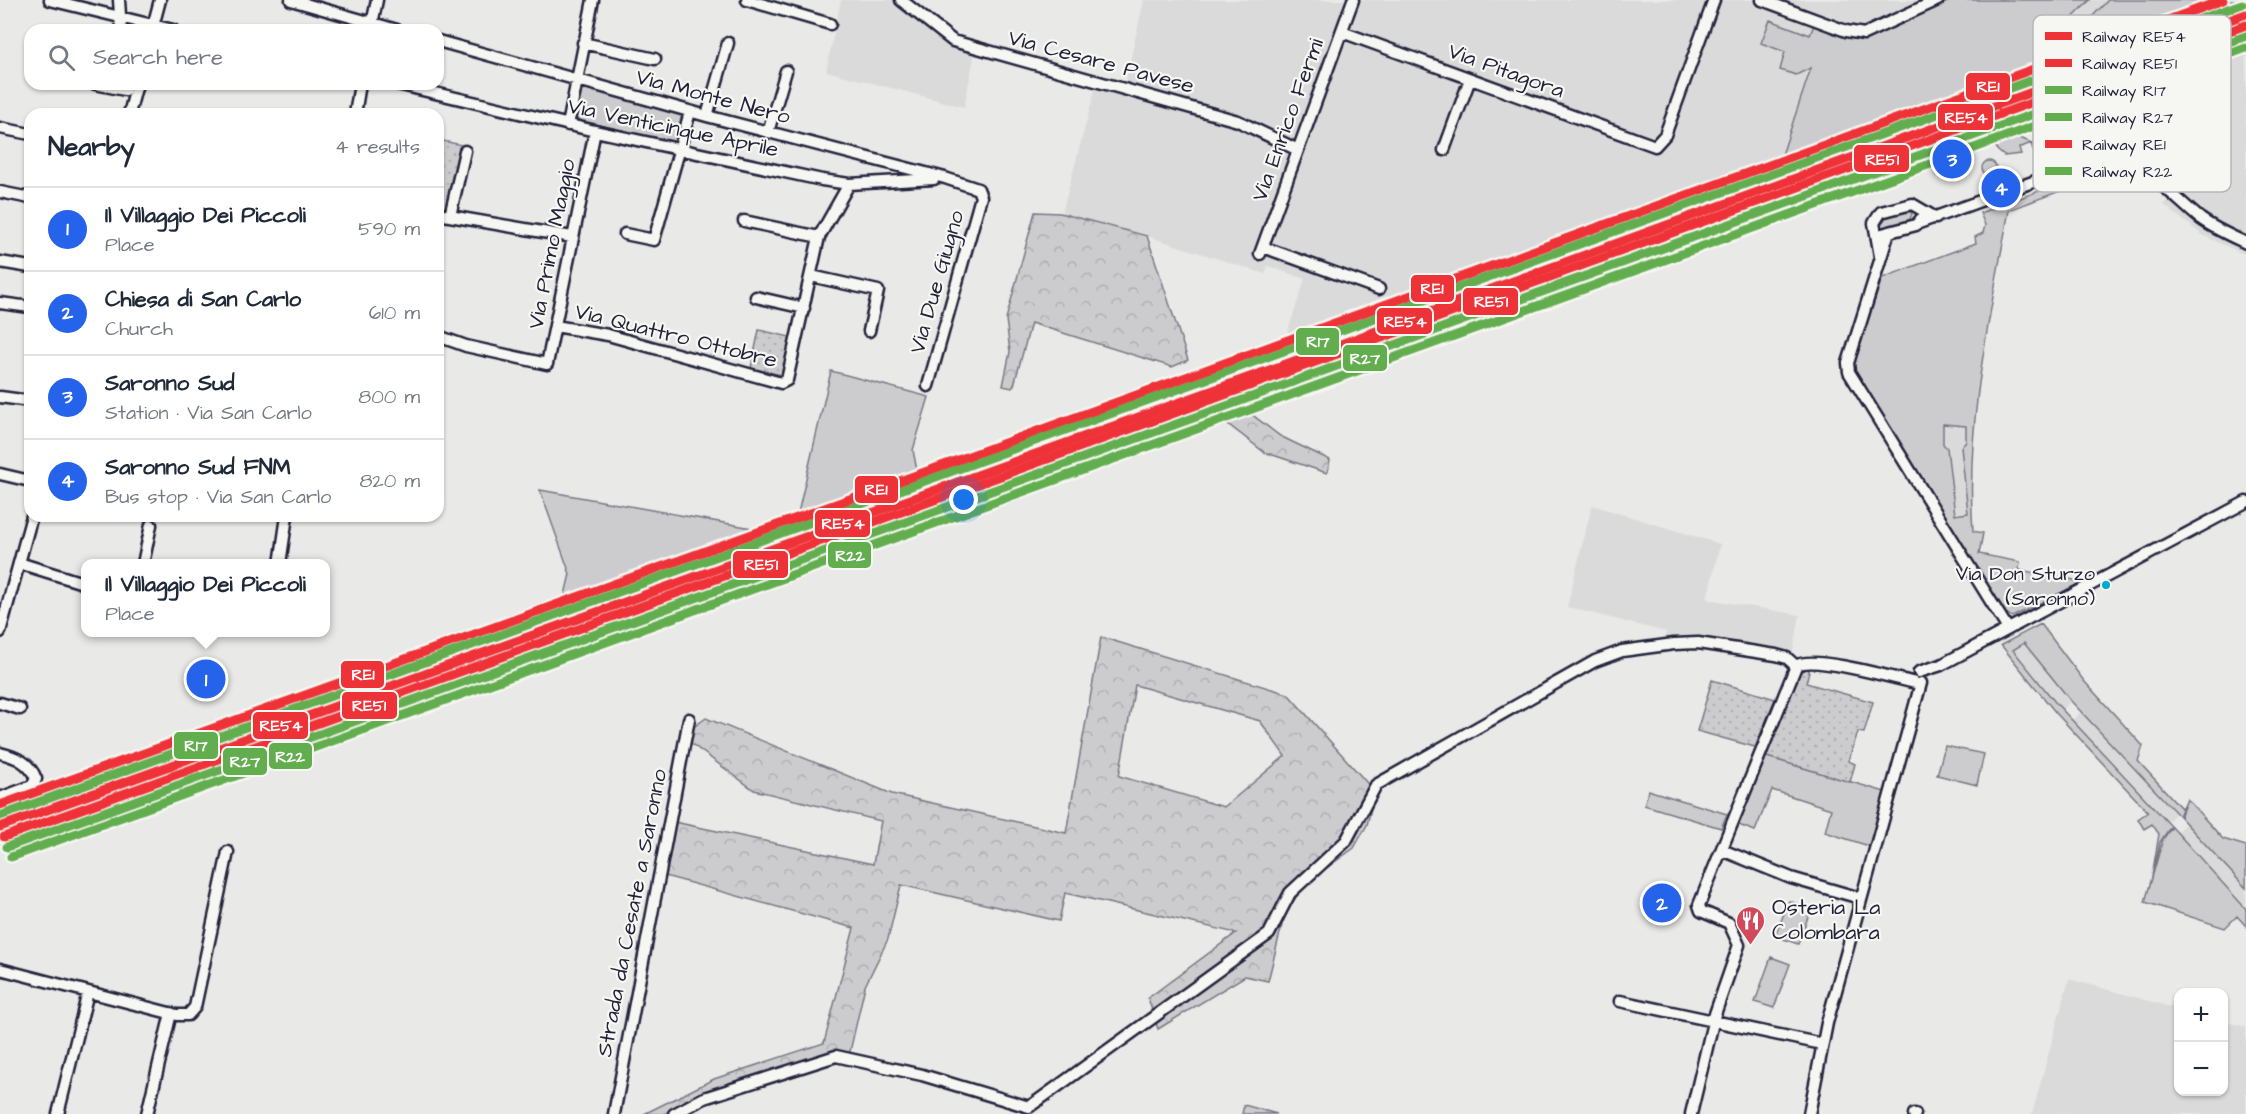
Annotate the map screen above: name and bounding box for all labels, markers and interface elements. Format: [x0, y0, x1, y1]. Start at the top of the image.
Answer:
legend [2033, 15, 2231, 192]
street label: Via Cesare Pavese [1005, 22, 1197, 102]
search box [24, 24, 444, 90]
text: Railway RE54 [2082, 26, 2186, 49]
street label: Via Enrico Fermi [1244, 34, 1332, 206]
street label: Via Pitagora [1443, 36, 1568, 107]
icon: search [45, 41, 78, 74]
text: Search here [93, 42, 223, 73]
text: Railway RE51 [2082, 53, 2177, 76]
street label: Via Monte Nero [632, 62, 794, 133]
line badge: RE1 [1965, 72, 2011, 101]
text: RE1 [1977, 76, 2000, 98]
text: Railway R17 [2082, 80, 2166, 103]
street label: Via Venticinque Aprile [565, 91, 781, 165]
line badge: RE54 [1937, 103, 1994, 131]
text: RE54 [1944, 107, 1988, 129]
text: Railway R27 [2082, 107, 2173, 130]
text: Nearby [48, 129, 135, 165]
text: 4 results [335, 133, 420, 161]
text: Railway RE1 [2082, 134, 2166, 157]
pin: 3 [1932, 136, 1972, 182]
line badge: RE51 [1853, 144, 1910, 173]
text: RE51 [1865, 149, 1900, 171]
street label: Via Primo Maggio [520, 156, 585, 332]
text: Railway R22 [2082, 161, 2172, 184]
pin: 4 [1982, 166, 2020, 210]
text: Il Villaggio Dei Piccoli [105, 200, 306, 231]
street label: Via Due Giugno [902, 206, 973, 358]
text: 1 [66, 215, 69, 243]
text: 590 m [358, 215, 420, 243]
text: Place [105, 231, 155, 259]
line badge: RE1 [1410, 274, 1455, 303]
text: RE1 [1421, 278, 1444, 300]
text: Chiesa di San Carlo [105, 284, 301, 315]
line badge: RE51 [1462, 287, 1519, 316]
text: RE51 [1474, 291, 1509, 313]
street label: Via Quattro Ottobre [572, 296, 781, 376]
text: 2 [62, 299, 73, 327]
text: 610 m [369, 299, 420, 327]
line badge: RE54 [1376, 307, 1433, 335]
text: RE54 [1383, 311, 1427, 333]
text: Church [105, 315, 173, 343]
line badge: R17 [1295, 327, 1340, 356]
text: R17 [1306, 331, 1330, 353]
line badge: R27 [1342, 344, 1388, 372]
text: R27 [1350, 348, 1380, 370]
text: Saronno Sud [105, 368, 235, 399]
text: 3 [62, 383, 73, 411]
text: 800 m [358, 383, 420, 411]
text: Station · Via San Carlo [105, 399, 312, 427]
text: Saronno Sud FNM [105, 452, 291, 483]
text: 4 [61, 467, 74, 495]
text: 820 m [359, 467, 420, 495]
line badge: RE1 [854, 475, 899, 504]
text: RE1 [865, 479, 888, 501]
text: Bus stop · Via San Carlo [105, 483, 331, 511]
your location [949, 485, 978, 514]
line badge: RE54 [814, 509, 871, 538]
text: RE54 [821, 513, 865, 535]
line badge: R22 [827, 541, 872, 569]
text: R22 [835, 545, 866, 567]
line badge: RE51 [732, 550, 789, 579]
text: RE51 [744, 554, 779, 576]
popup [81, 559, 330, 637]
place label: Via Don Sturzo (Saronno) [1956, 560, 2095, 613]
text: Il Villaggio Dei Piccoli [105, 569, 306, 600]
marker: Via Don Sturzo (Saronno) [2100, 579, 2112, 591]
text: Place [105, 600, 155, 628]
pin: 1 [186, 656, 226, 702]
line badge: RE1 [340, 660, 385, 689]
text: RE1 [352, 664, 375, 686]
line badge: RE51 [341, 691, 398, 720]
text: RE51 [352, 695, 387, 717]
line badge: RE54 [252, 711, 309, 740]
text: RE54 [259, 715, 303, 737]
line badge: R17 [173, 731, 219, 760]
text: R17 [184, 735, 208, 757]
line badge: R22 [268, 742, 313, 770]
text: R22 [275, 746, 306, 768]
line badge: R27 [222, 747, 268, 776]
text: R27 [230, 751, 260, 773]
street label: Strada da Cesate a Saronno [589, 766, 675, 1060]
pin: 2 [1642, 880, 1682, 926]
place label: Osteria La Colombara [1772, 892, 1880, 948]
restaurant icon: Osteria La Colombara [1735, 904, 1767, 946]
map controls [2174, 988, 2228, 1096]
button: + [2174, 988, 2228, 1042]
button: − [2174, 1042, 2228, 1096]

